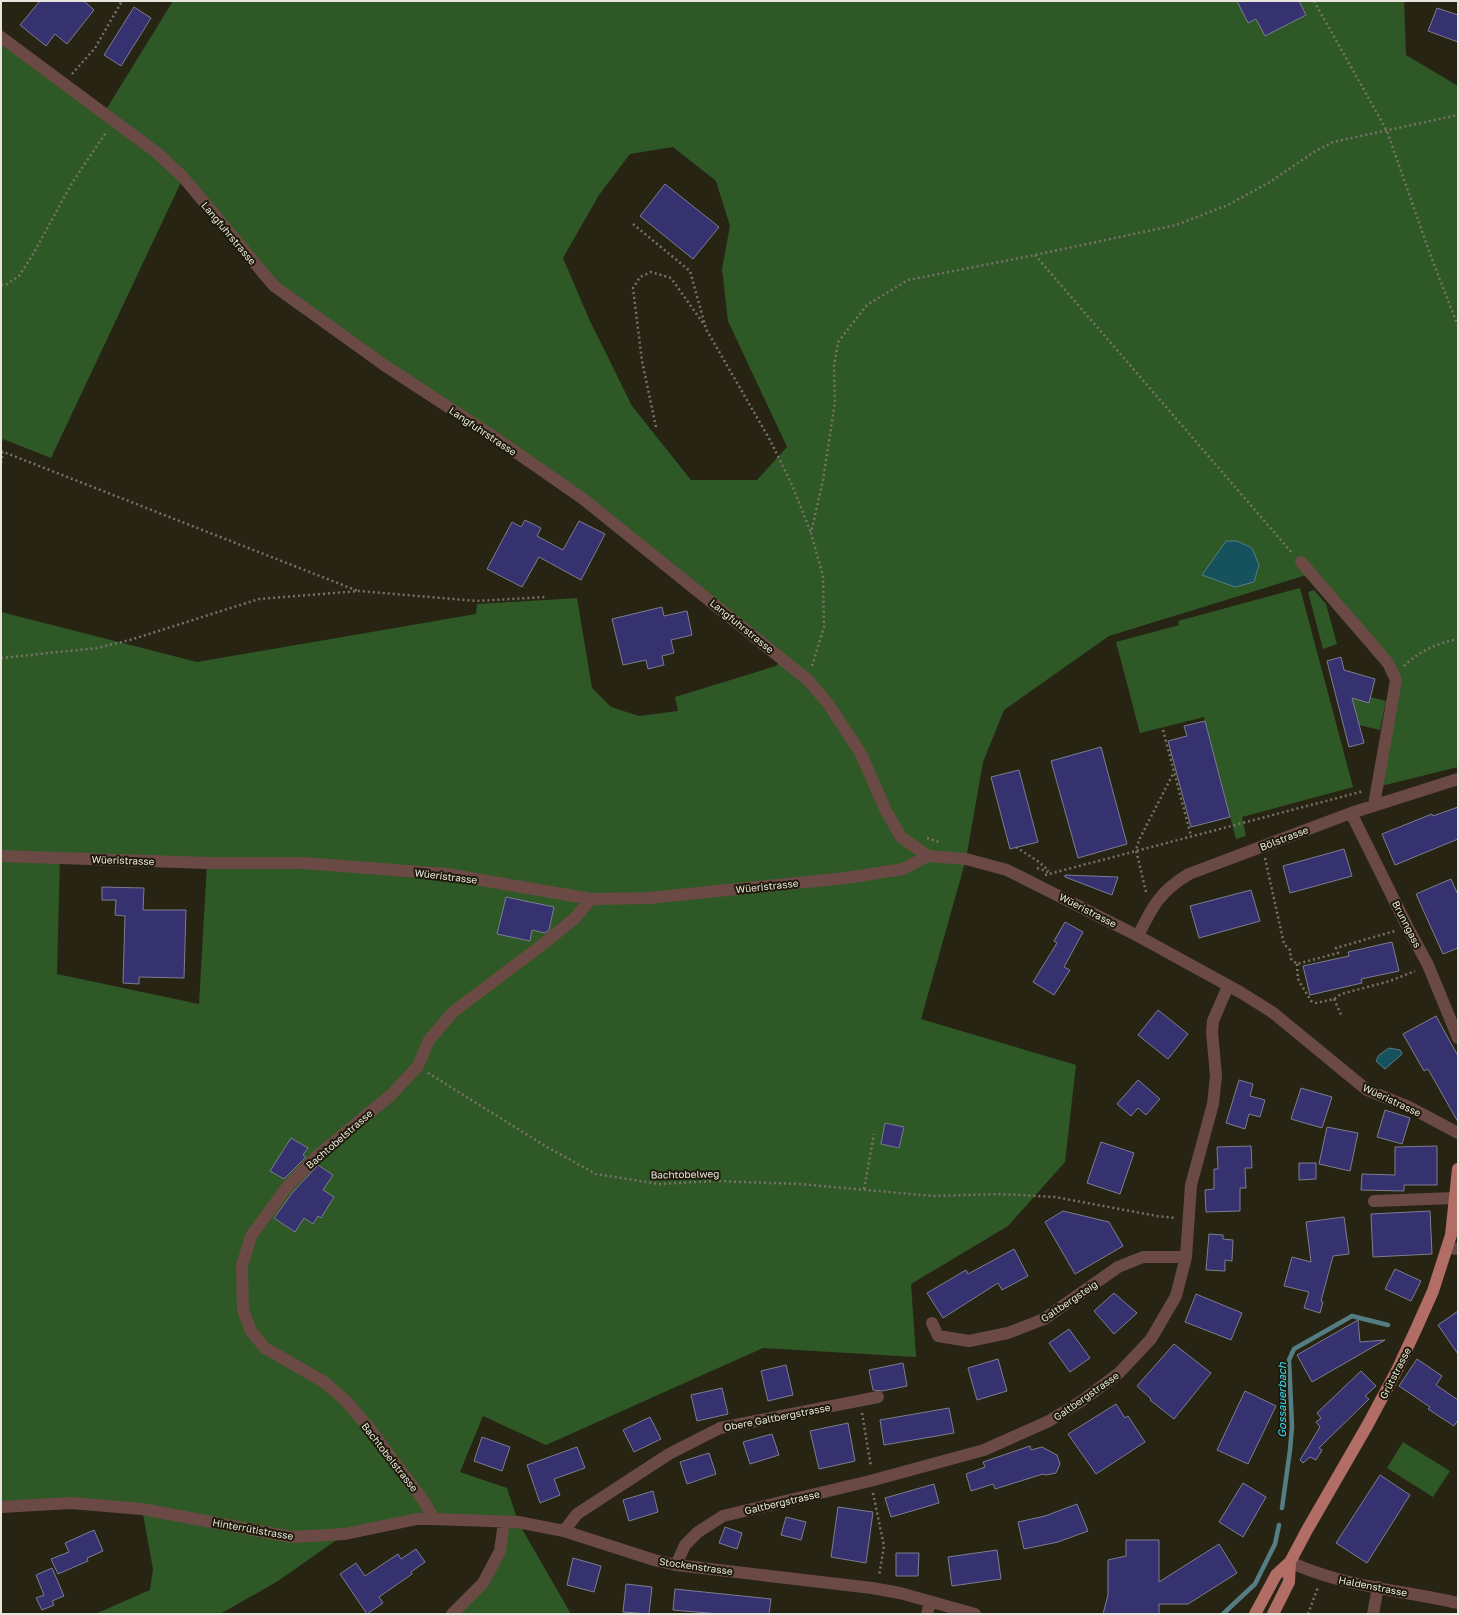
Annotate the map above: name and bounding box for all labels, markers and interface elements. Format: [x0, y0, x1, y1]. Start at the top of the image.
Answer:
street label: Langfuhrstrasse [199, 199, 259, 267]
street label: Langfuhrstrasse [447, 404, 519, 458]
street label: Langfuhrstrasse [708, 597, 776, 656]
street label: Bölstrasse [1258, 823, 1310, 853]
street label: Wüeristrasse [91, 853, 155, 867]
street label: Wüeristrasse [414, 866, 478, 886]
street label: Wüeristrasse [735, 877, 799, 895]
street label: Wüeristrasse [1057, 890, 1119, 930]
street label: Brunngass [1390, 898, 1424, 950]
street label: Wüeristrasse [1361, 1081, 1423, 1119]
street label: Bachtobelstrasse [303, 1107, 375, 1171]
street label: Bachtobelweg [650, 1167, 720, 1181]
street label: Galtbergsteig [1038, 1278, 1100, 1324]
street label: Grütstrasse [1377, 1345, 1413, 1401]
water label: Gossauerbach [1275, 1361, 1288, 1438]
street label: Galtbergstrasse [1051, 1369, 1121, 1423]
street label: Obere Galtbergstrasse [723, 1401, 831, 1433]
street label: Bachtobelstrasse [359, 1420, 421, 1494]
street label: Galtbergstrasse [743, 1487, 821, 1516]
street label: Hinterrütistrasse [212, 1516, 295, 1542]
street label: Stockenstrasse [658, 1555, 734, 1577]
street label: Haldenstrasse [1338, 1573, 1408, 1599]

